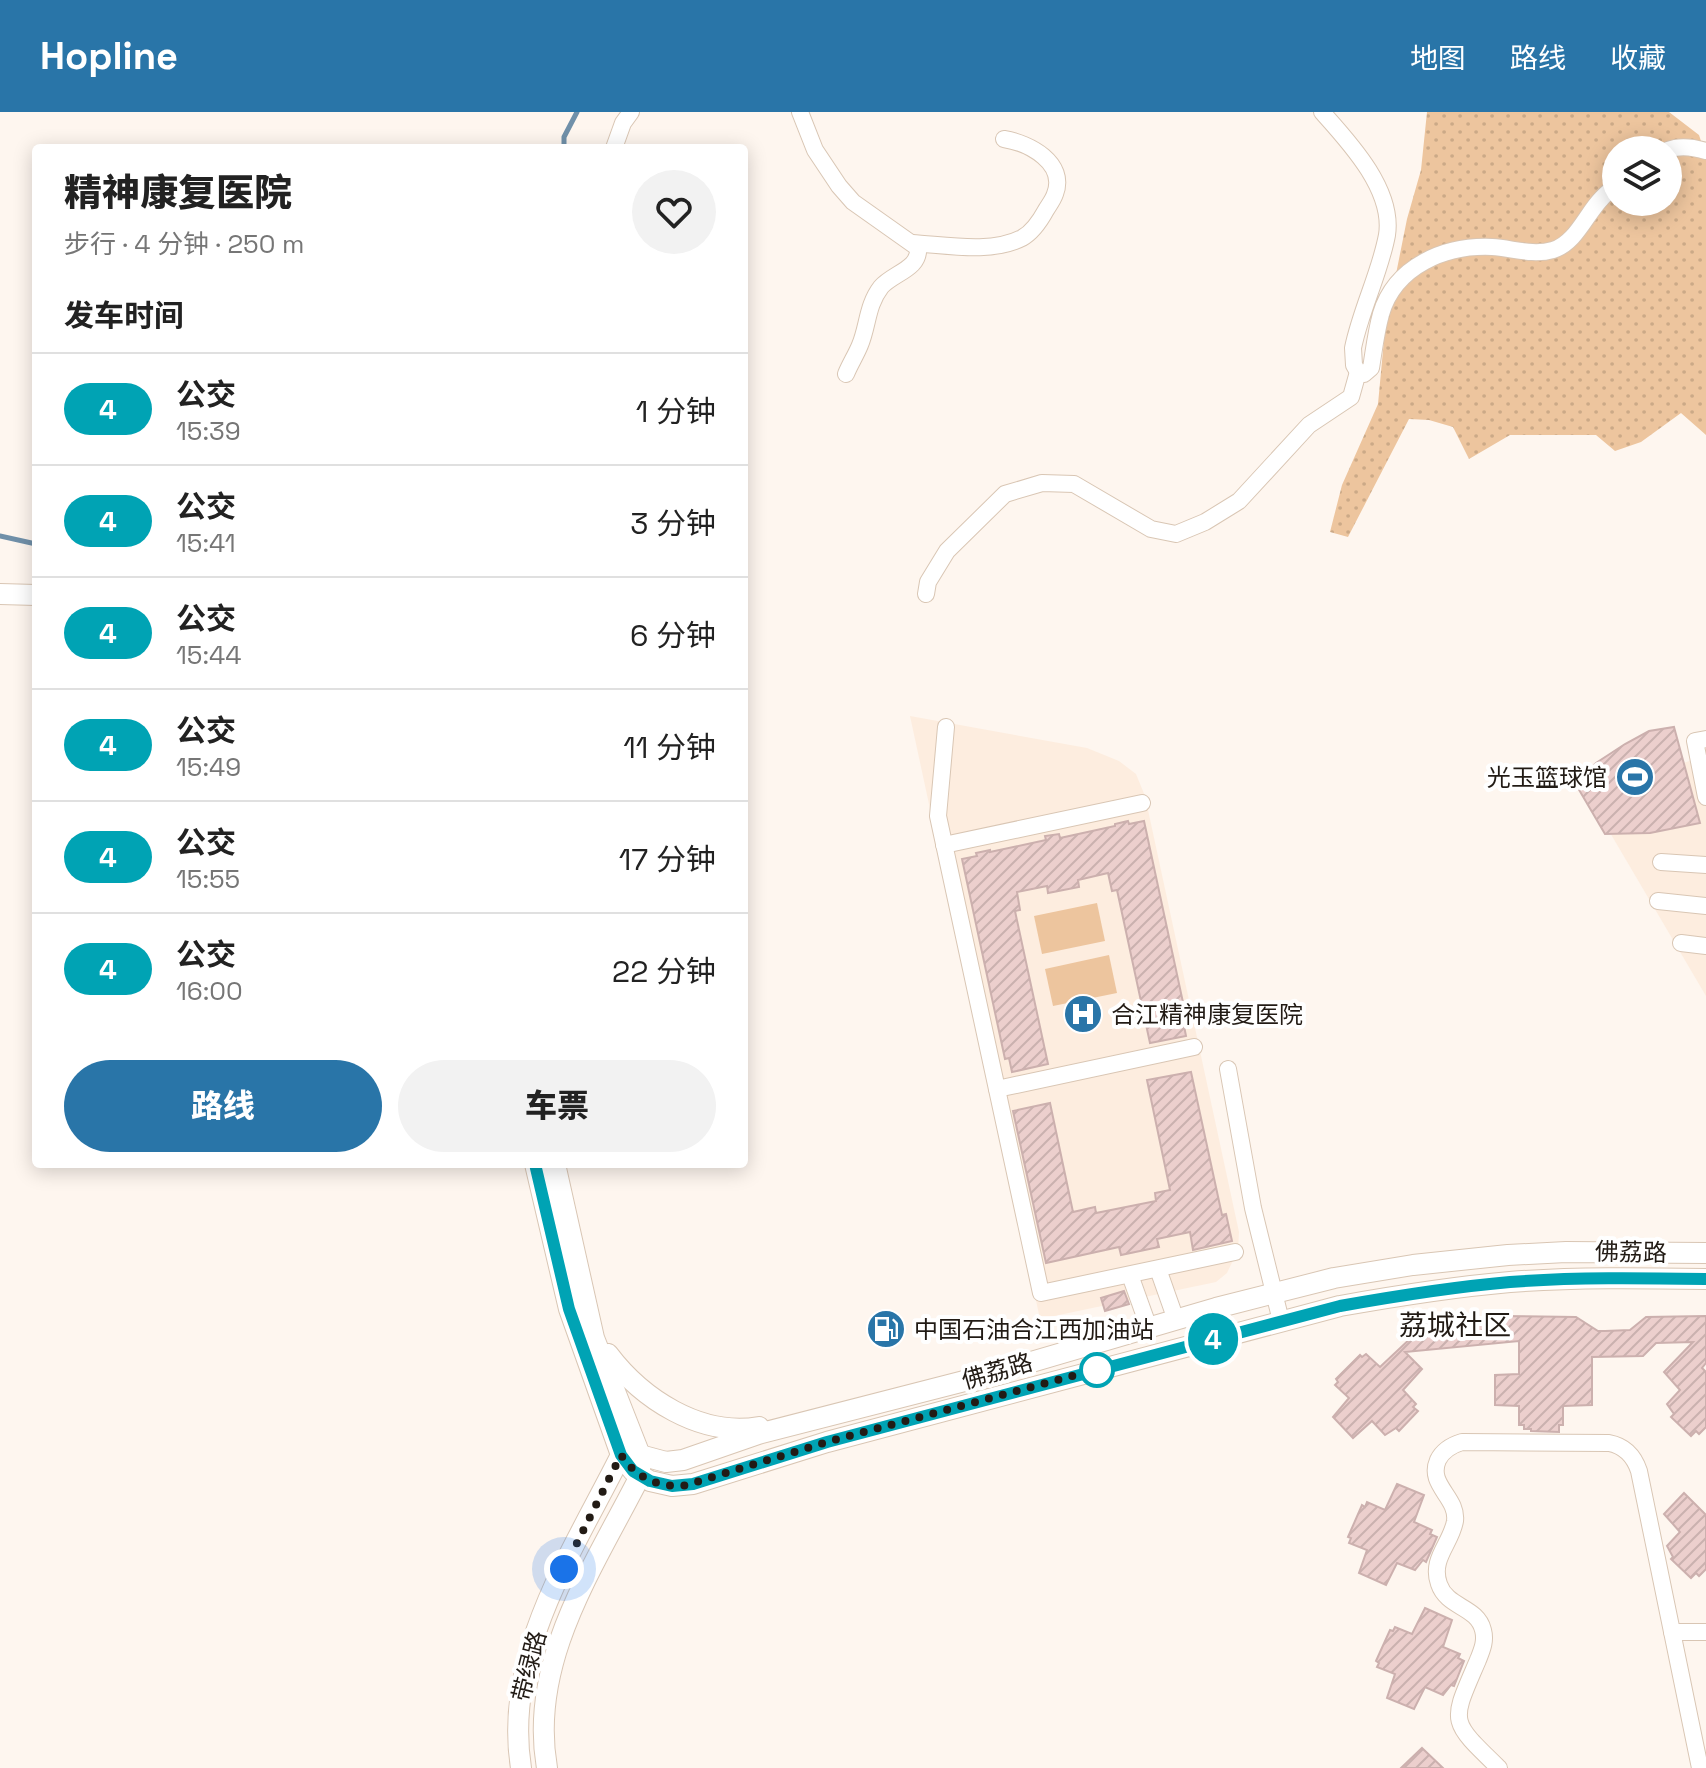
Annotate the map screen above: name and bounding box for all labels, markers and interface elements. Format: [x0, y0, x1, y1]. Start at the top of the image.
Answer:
text: Hopline [40, 32, 178, 80]
text: 地图 [1410, 40, 1466, 76]
text: 路线 [1510, 40, 1566, 76]
text: 收藏 [1610, 40, 1666, 76]
map controls [1602, 136, 1682, 216]
button: layers [1602, 136, 1682, 216]
text: 精神康复医院 [64, 169, 292, 217]
button: heart [632, 170, 716, 254]
text: 步行 · 4 分钟 · 250 m [64, 227, 304, 261]
text: 发车时间 [64, 296, 184, 335]
text: 公交 [176, 375, 236, 414]
text: 4 [99, 391, 117, 427]
text: 1 分钟 [636, 392, 716, 431]
text: 15:39 [176, 414, 241, 448]
text: 公交 [176, 487, 236, 526]
text: 4 [99, 503, 117, 539]
text: 3 分钟 [630, 504, 716, 543]
text: 15:41 [176, 526, 236, 560]
text: 公交 [176, 599, 236, 638]
text: 4 [99, 615, 117, 651]
text: 6 分钟 [630, 616, 716, 655]
text: 15:44 [176, 638, 242, 672]
text: 公交 [176, 711, 236, 750]
text: 4 [99, 727, 117, 763]
text: 11 分钟 [623, 728, 716, 767]
text: 15:49 [176, 750, 241, 784]
sports icon: 光玉篮球馆 [1614, 756, 1656, 798]
place label: 光玉篮球馆 [1487, 762, 1607, 793]
text: 公交 [176, 823, 236, 862]
text: 4 [99, 839, 117, 875]
text: 17 分钟 [619, 840, 716, 879]
text: 15:55 [176, 862, 240, 896]
text: 公交 [176, 935, 236, 974]
text: 4 [99, 951, 117, 987]
text: 22 分钟 [612, 952, 716, 991]
text: 16:00 [176, 974, 243, 1008]
hospital icon: 合江精神康复医院 [1062, 993, 1104, 1035]
place label: 合江精神康复医院 [1111, 999, 1303, 1030]
button: 路线 [64, 1060, 382, 1152]
button: 车票 [398, 1060, 716, 1152]
street label: 佛荔路 [1595, 1236, 1667, 1268]
district label: 荔城社区 [1399, 1307, 1511, 1343]
fuel station icon: 中国石油合江西加油站 [865, 1308, 907, 1350]
line badge: 4 [1187, 1313, 1239, 1365]
place label: 中国石油合江西加油站 [914, 1314, 1154, 1345]
text: 4 [1204, 1321, 1222, 1357]
street label: 佛荔路 [958, 1346, 1036, 1396]
unlabelled marker [1080, 1353, 1114, 1387]
your location [544, 1549, 584, 1589]
street label: 带绿路 [505, 1627, 553, 1705]

